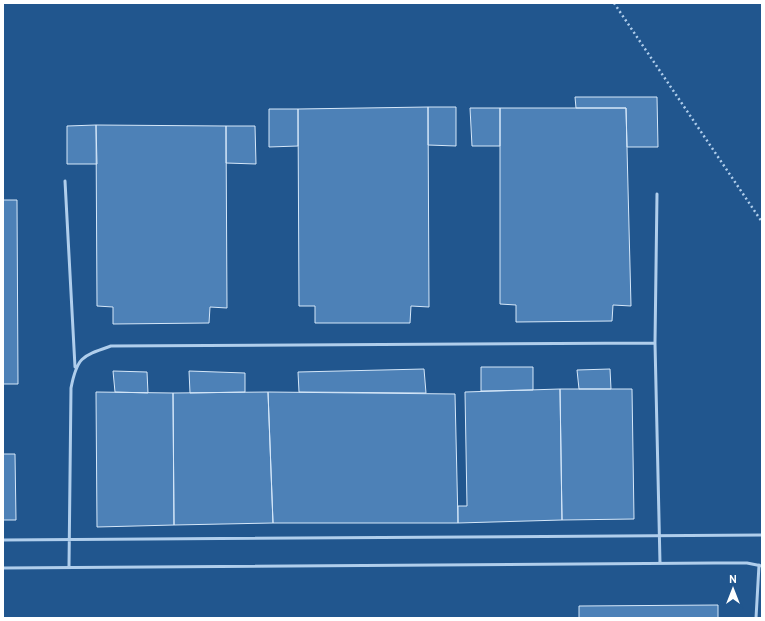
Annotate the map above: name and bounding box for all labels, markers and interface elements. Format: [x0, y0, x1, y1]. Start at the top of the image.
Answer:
north arrow [713, 569, 753, 609]
text: N [729, 573, 737, 587]

